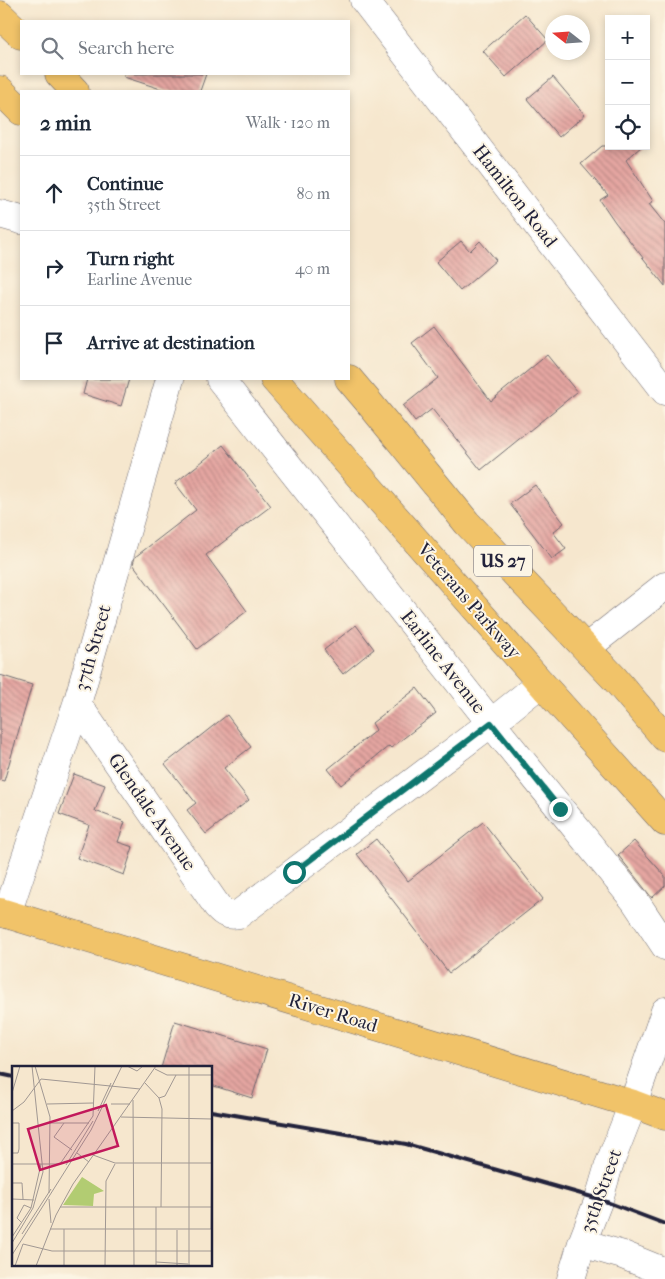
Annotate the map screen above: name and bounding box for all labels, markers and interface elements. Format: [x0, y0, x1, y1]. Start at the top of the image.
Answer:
north arrow [545, 15, 590, 60]
map controls [605, 15, 650, 150]
button: + [605, 15, 650, 60]
search box [20, 20, 350, 75]
icon: search [38, 34, 66, 62]
text: Search here [78, 37, 174, 59]
button: − [605, 60, 650, 105]
button: locate [605, 105, 650, 150]
text: 2 min [40, 111, 91, 135]
text: Walk · 120 m [246, 113, 330, 132]
street label: Hamilton Road [468, 140, 562, 252]
text: Continue [87, 173, 163, 195]
icon: ahead [40, 179, 68, 207]
text: 80 m [296, 184, 330, 203]
text: 35th Street [87, 195, 161, 214]
text: Turn right [87, 248, 174, 270]
icon: right [40, 254, 68, 282]
text: 40 m [295, 259, 330, 278]
text: Earline Avenue [87, 270, 192, 289]
icon: arrive [40, 329, 68, 357]
text: Arrive at destination [87, 332, 255, 354]
street label: Veterans Parkway [412, 538, 526, 664]
road number: US 27 [474, 546, 532, 576]
street label: 37th Street [70, 602, 116, 694]
street label: Earline Avenue [396, 606, 490, 718]
street label: Glendale Avenue [103, 749, 201, 875]
route end [549, 798, 572, 821]
route start [283, 861, 306, 884]
street label: River Road [286, 989, 381, 1037]
inset map [12, 1066, 212, 1266]
street label: 35th Street [576, 1146, 626, 1236]

